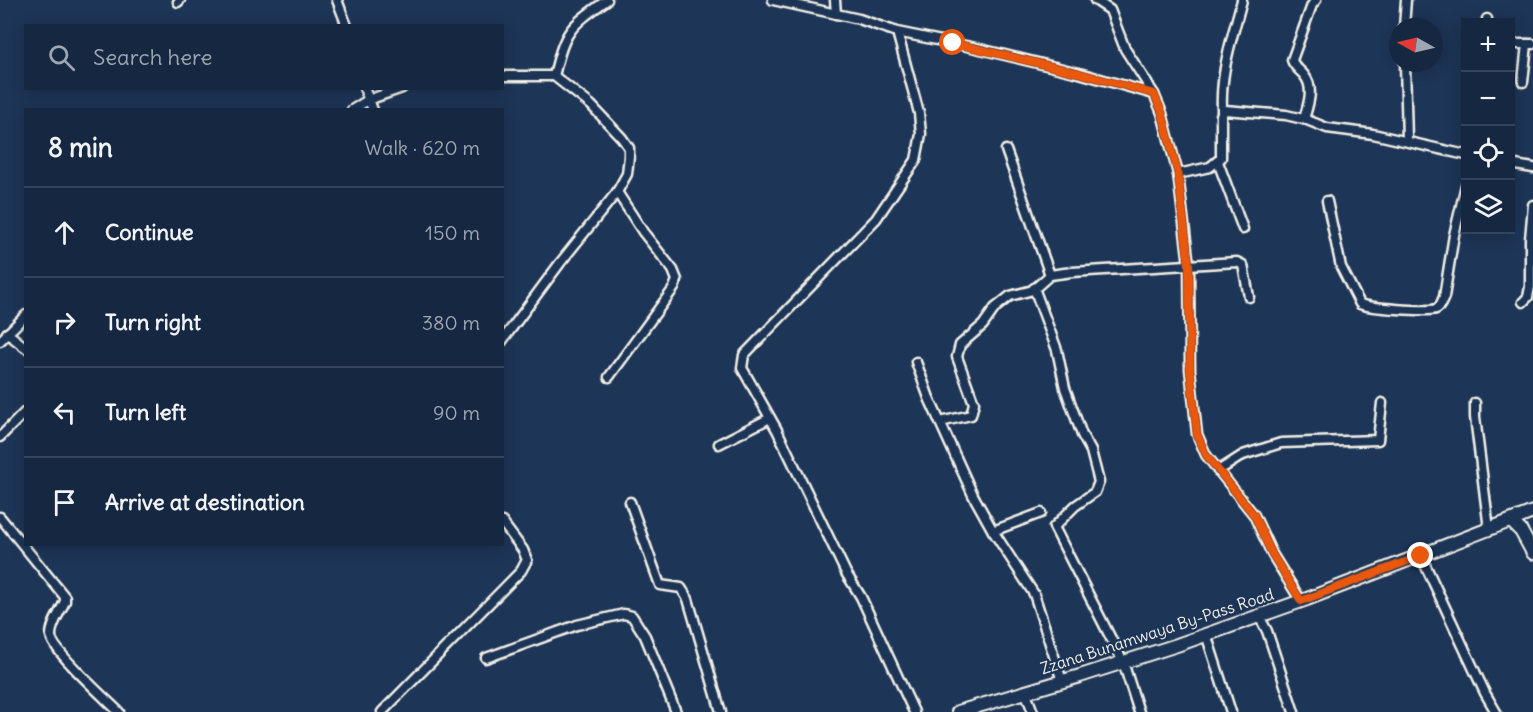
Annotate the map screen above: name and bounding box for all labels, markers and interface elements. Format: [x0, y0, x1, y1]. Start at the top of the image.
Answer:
north arrow [1389, 18, 1443, 72]
map controls [1461, 18, 1515, 234]
button: + [1461, 18, 1515, 72]
search box [24, 24, 504, 90]
route start [939, 29, 965, 55]
icon: search [45, 41, 78, 74]
text: Search here [93, 43, 212, 71]
button: − [1461, 72, 1515, 126]
button: locate [1461, 126, 1515, 180]
text: 8 min [48, 131, 113, 164]
text: Walk · 620 m [364, 135, 480, 160]
button: layers [1461, 180, 1515, 234]
icon: ahead [48, 216, 81, 249]
text: Continue [105, 218, 194, 246]
text: 150 m [425, 220, 480, 245]
icon: right [48, 306, 81, 339]
text: Turn right [105, 308, 201, 336]
text: 380 m [422, 310, 480, 335]
icon: left [48, 396, 81, 429]
text: Turn left [105, 398, 186, 426]
text: 90 m [433, 400, 480, 425]
icon: arrive [48, 486, 81, 519]
text: Arrive at destination [105, 488, 305, 516]
route end [1407, 542, 1433, 568]
street label: Zzana Bunamwaya By-Pass Road [1038, 584, 1276, 678]

